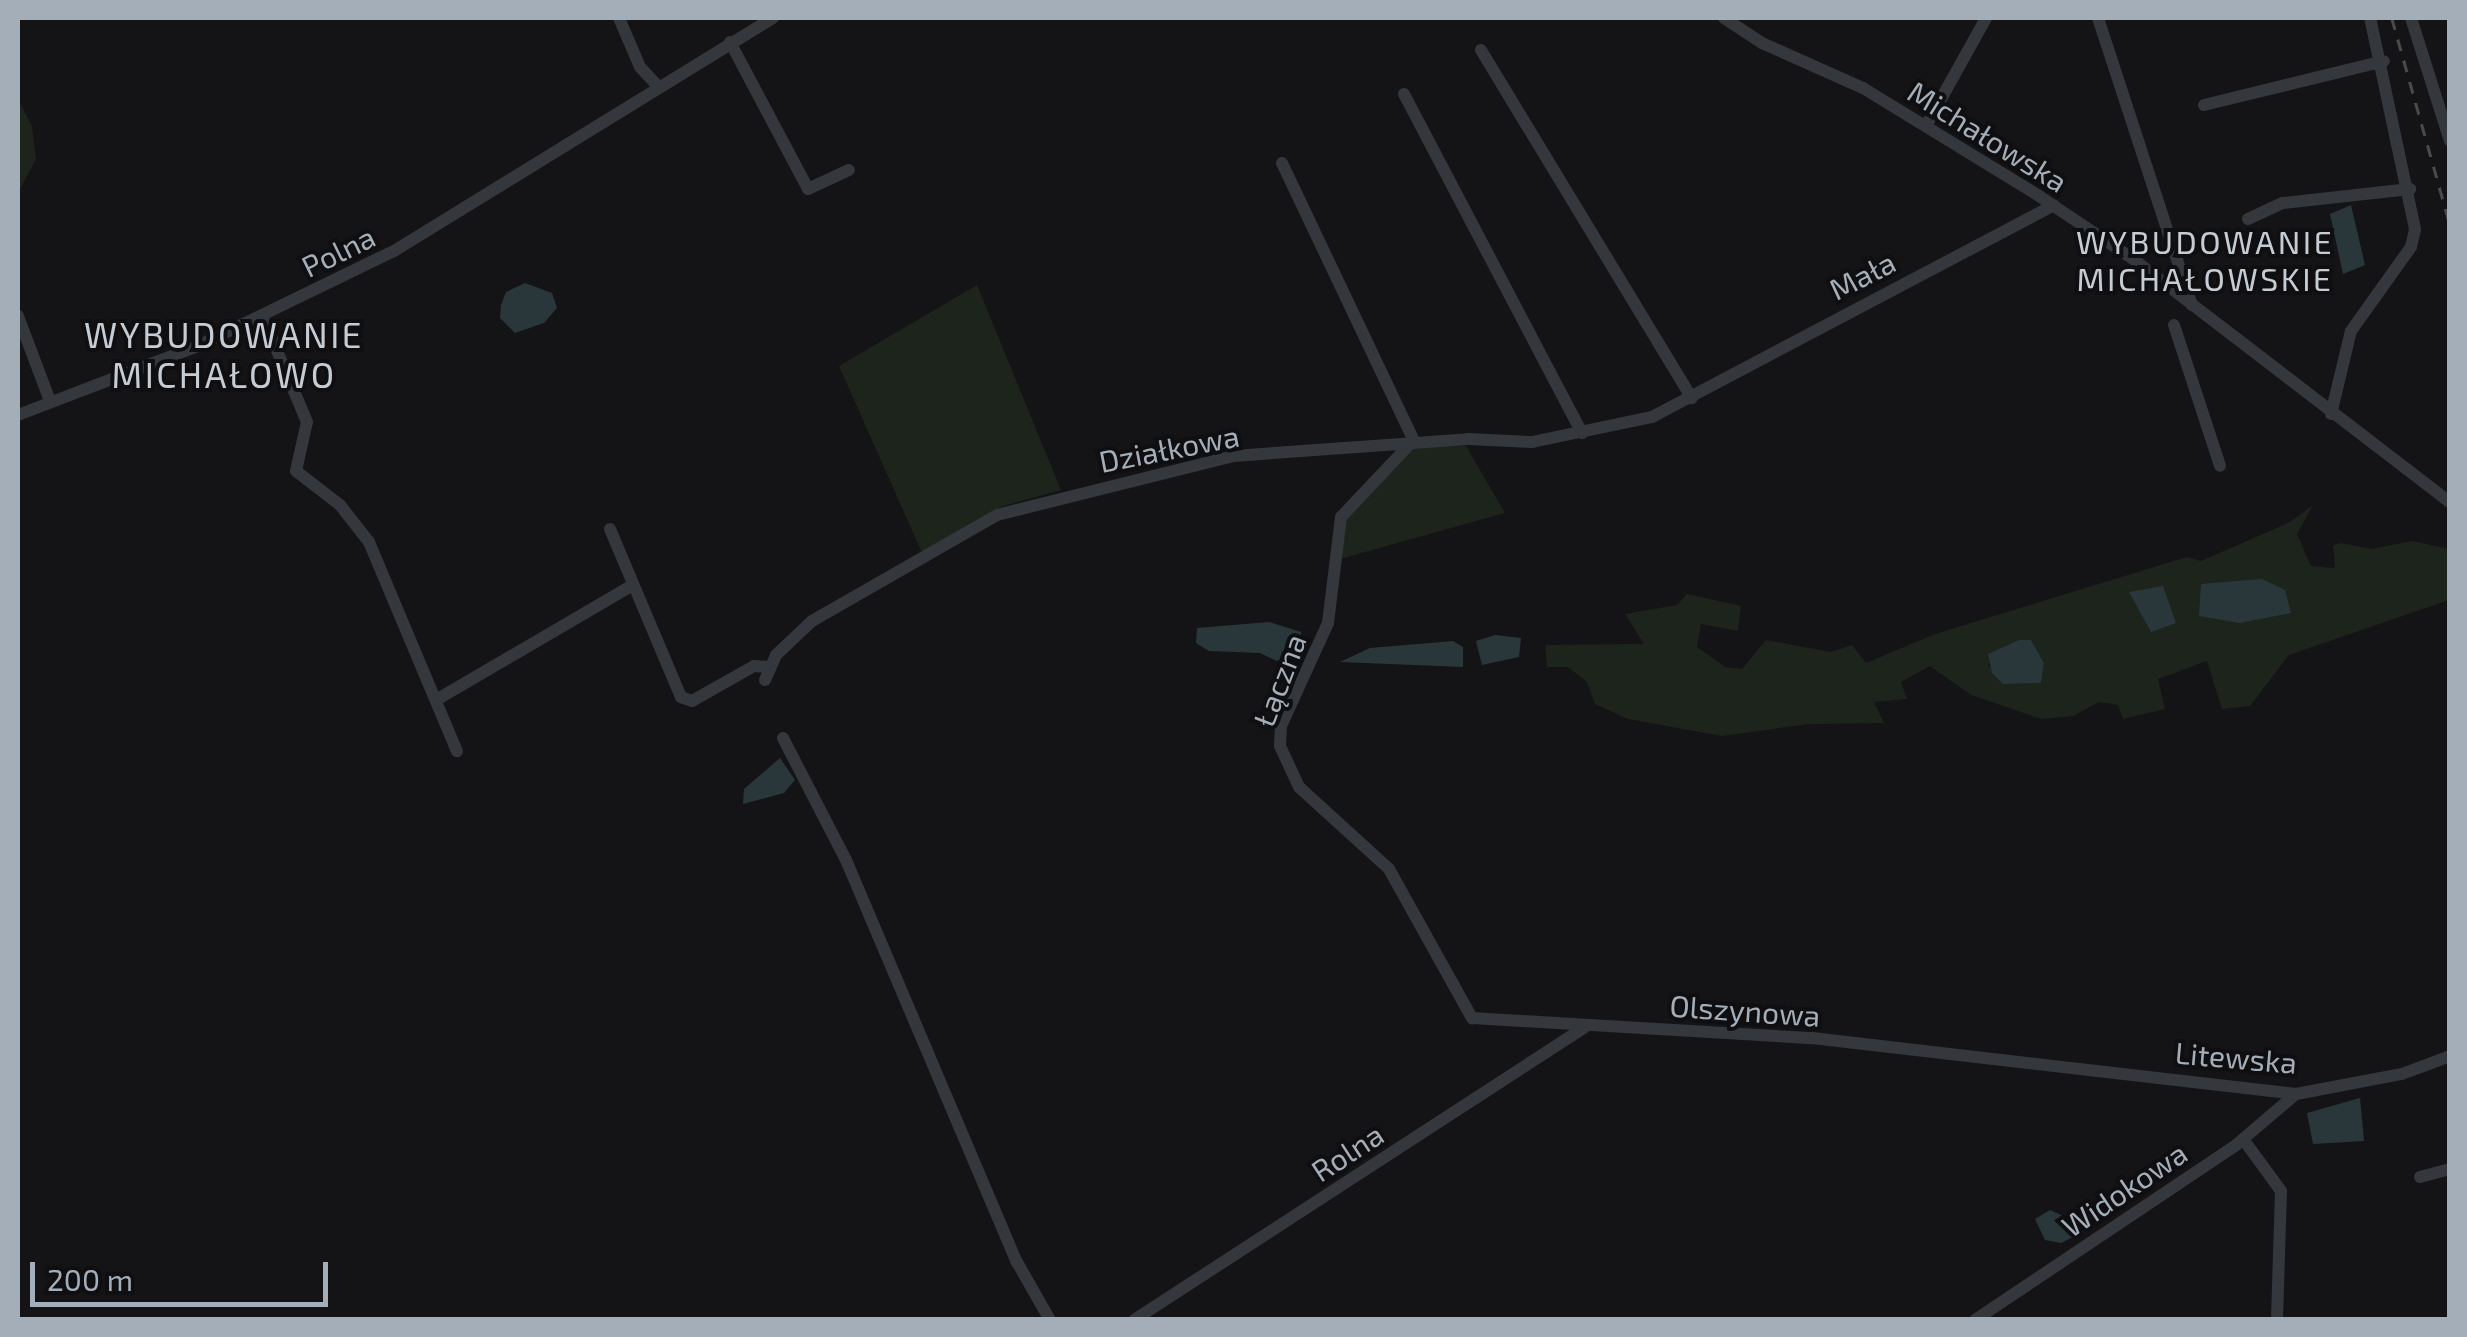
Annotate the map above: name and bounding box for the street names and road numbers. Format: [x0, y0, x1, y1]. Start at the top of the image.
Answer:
street label: Michałowska [1902, 73, 2074, 199]
street label: Polna [295, 218, 381, 284]
street label: Mała [1823, 243, 1901, 307]
street label: Działkowa [1096, 417, 1242, 479]
street label: Łączna [1245, 629, 1313, 731]
street label: Olszynowa [1669, 987, 1821, 1033]
street label: Litewska [2174, 1034, 2298, 1080]
street label: Rolna [1304, 1116, 1390, 1188]
street label: Widokowa [2055, 1134, 2193, 1244]

